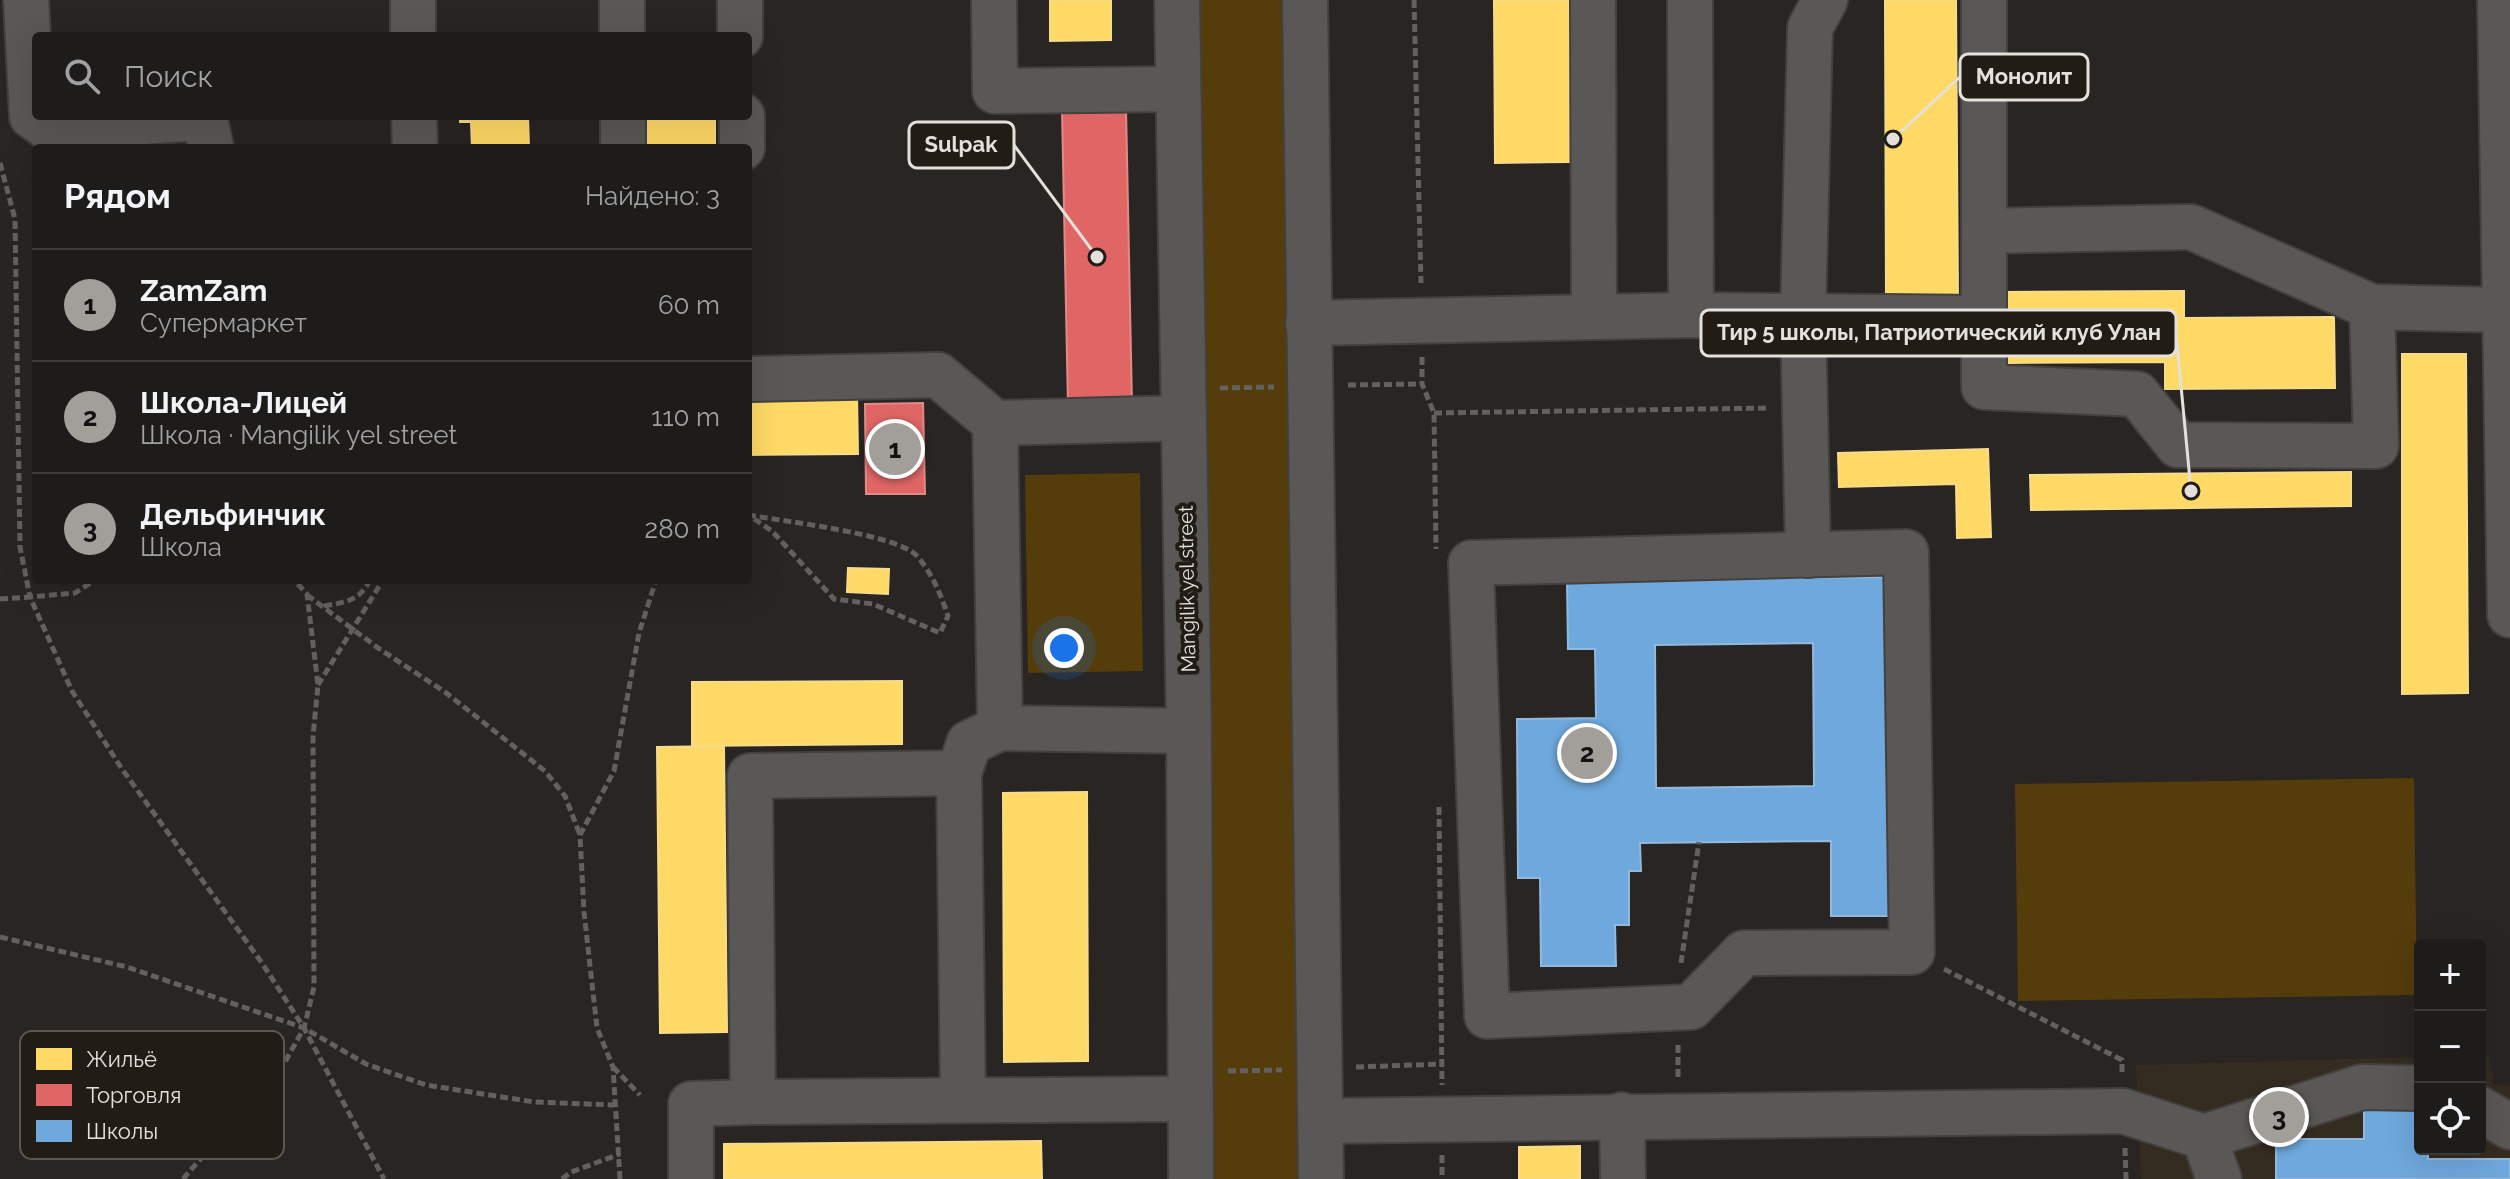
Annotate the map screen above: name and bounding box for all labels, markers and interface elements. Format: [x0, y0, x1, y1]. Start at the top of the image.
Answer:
search box [32, 32, 752, 120]
icon: search [60, 54, 104, 98]
callout: Монолит [1960, 54, 2088, 100]
text: Поиск [124, 59, 213, 94]
text: Монолит [1976, 63, 2072, 89]
callout: Sulpak [909, 122, 1014, 168]
text: Sulpak [925, 131, 998, 157]
text: Рядом [64, 176, 171, 216]
text: Найдено: 3 [585, 181, 720, 211]
text: ZamZam [140, 273, 268, 308]
text: 1 [84, 290, 96, 320]
text: 60 m [658, 290, 720, 320]
text: Супермаркет [140, 308, 307, 338]
callout: Тир 5 школы, Патриотический клуб Улан [1701, 310, 2176, 356]
text: Тир 5 школы, Патриотический клуб Улан [1717, 319, 2161, 345]
text: Школа-Лицей [140, 385, 347, 420]
text: 2 [83, 402, 97, 432]
text: 110 m [651, 402, 720, 432]
pin: 1 [869, 419, 921, 479]
text: Школа · Mangilik yel street [140, 420, 457, 450]
text: Дельфинчик [140, 497, 326, 532]
street label: Mangilik yel street [1174, 505, 1200, 673]
text: 3 [83, 514, 97, 544]
text: 280 m [645, 514, 720, 544]
text: Школа [140, 532, 222, 562]
your location [1044, 628, 1084, 668]
pin: 2 [1561, 723, 1613, 783]
map controls [2414, 939, 2486, 1155]
button: + [2414, 939, 2486, 1011]
button: − [2414, 1011, 2486, 1083]
legend [20, 1031, 284, 1159]
text: Жильё [86, 1046, 157, 1072]
text: Торговля [86, 1082, 181, 1108]
button: locate [2414, 1083, 2486, 1155]
pin: 3 [2253, 1087, 2305, 1147]
text: Школы [86, 1118, 158, 1144]

